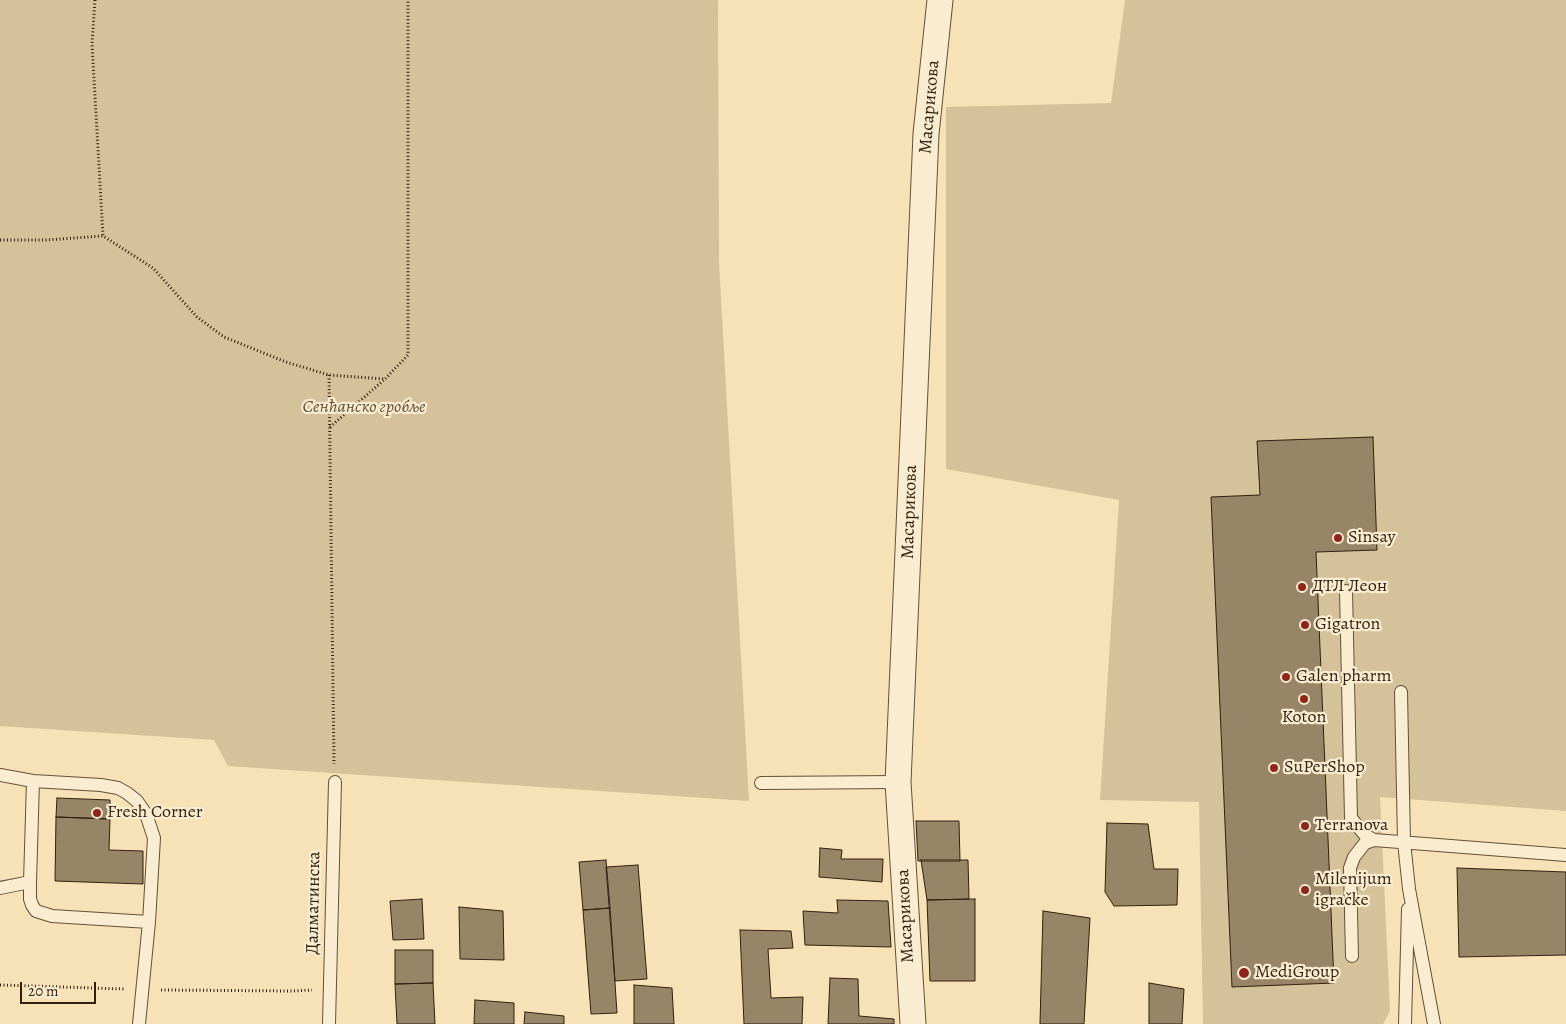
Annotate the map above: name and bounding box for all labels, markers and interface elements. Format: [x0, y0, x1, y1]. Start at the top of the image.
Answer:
street label: Масарикова [915, 59, 945, 155]
park label: Сенћанско гробље [303, 397, 425, 419]
street label: Масарикова [898, 465, 922, 559]
place label: Sinsay [1348, 527, 1396, 549]
marker: Sinsay [1332, 532, 1344, 544]
place label: ДТЛ Леон [1312, 576, 1387, 598]
marker: ДТЛ Леон [1296, 581, 1308, 593]
place label: Gigatron [1315, 614, 1380, 636]
marker: Gigatron [1299, 619, 1311, 631]
place label: Galen pharm [1296, 666, 1391, 688]
marker: Galen pharm [1280, 671, 1292, 683]
marker: Koton [1298, 693, 1310, 705]
place label: Koton [1282, 707, 1326, 729]
place label: SuPerShop [1284, 757, 1365, 779]
marker: SuPerShop [1268, 762, 1280, 774]
place label: Fresh Corner [107, 802, 203, 824]
marker: Fresh Corner [91, 807, 103, 819]
place label: Terranova [1315, 815, 1388, 837]
marker: Terranova [1299, 820, 1311, 832]
street label: Далматинска [302, 851, 326, 955]
street label: Масарикова [893, 868, 919, 964]
place label: Milenijum igračke [1315, 869, 1392, 912]
marker: Milenijum igračke [1299, 884, 1311, 896]
place label: MediGroup [1255, 962, 1339, 984]
marker: MediGroup [1237, 966, 1251, 980]
scale bar [22, 972, 99, 1004]
text: 20 m [28, 981, 59, 1001]

